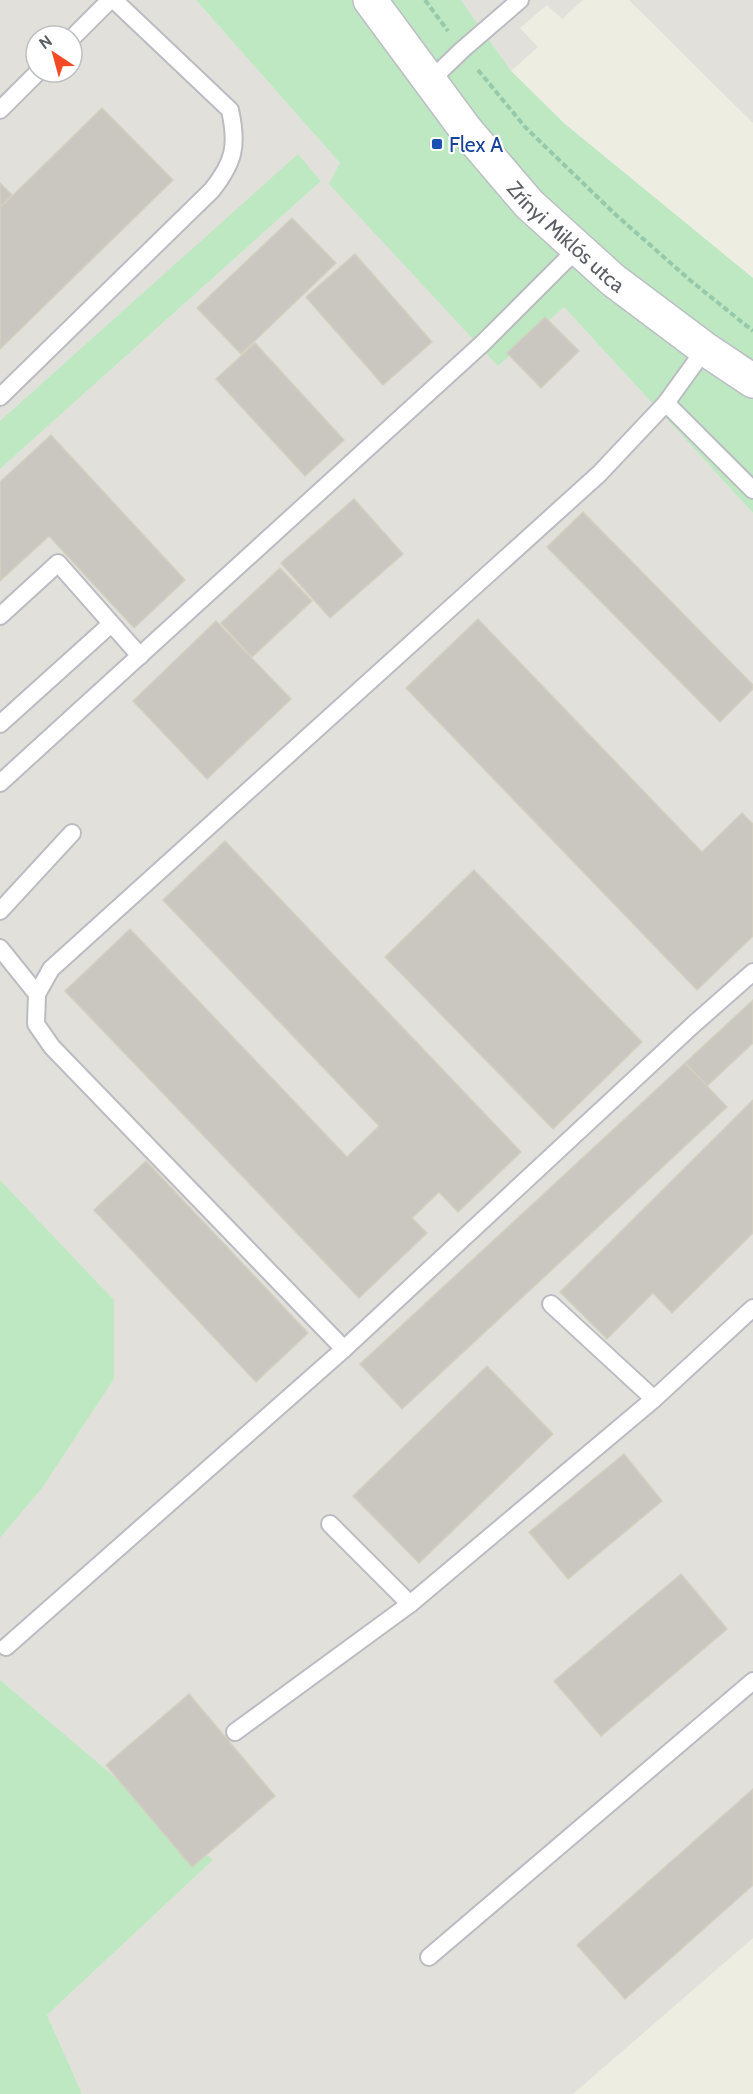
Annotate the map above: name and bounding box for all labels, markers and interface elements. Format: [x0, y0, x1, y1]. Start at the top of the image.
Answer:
north arrow [24, 24, 84, 84]
text: N [35, 31, 56, 53]
place label: Flex A [449, 132, 503, 157]
marker: Flex A [430, 137, 444, 151]
street label: Zrínyi Miklós utca [502, 176, 630, 297]

